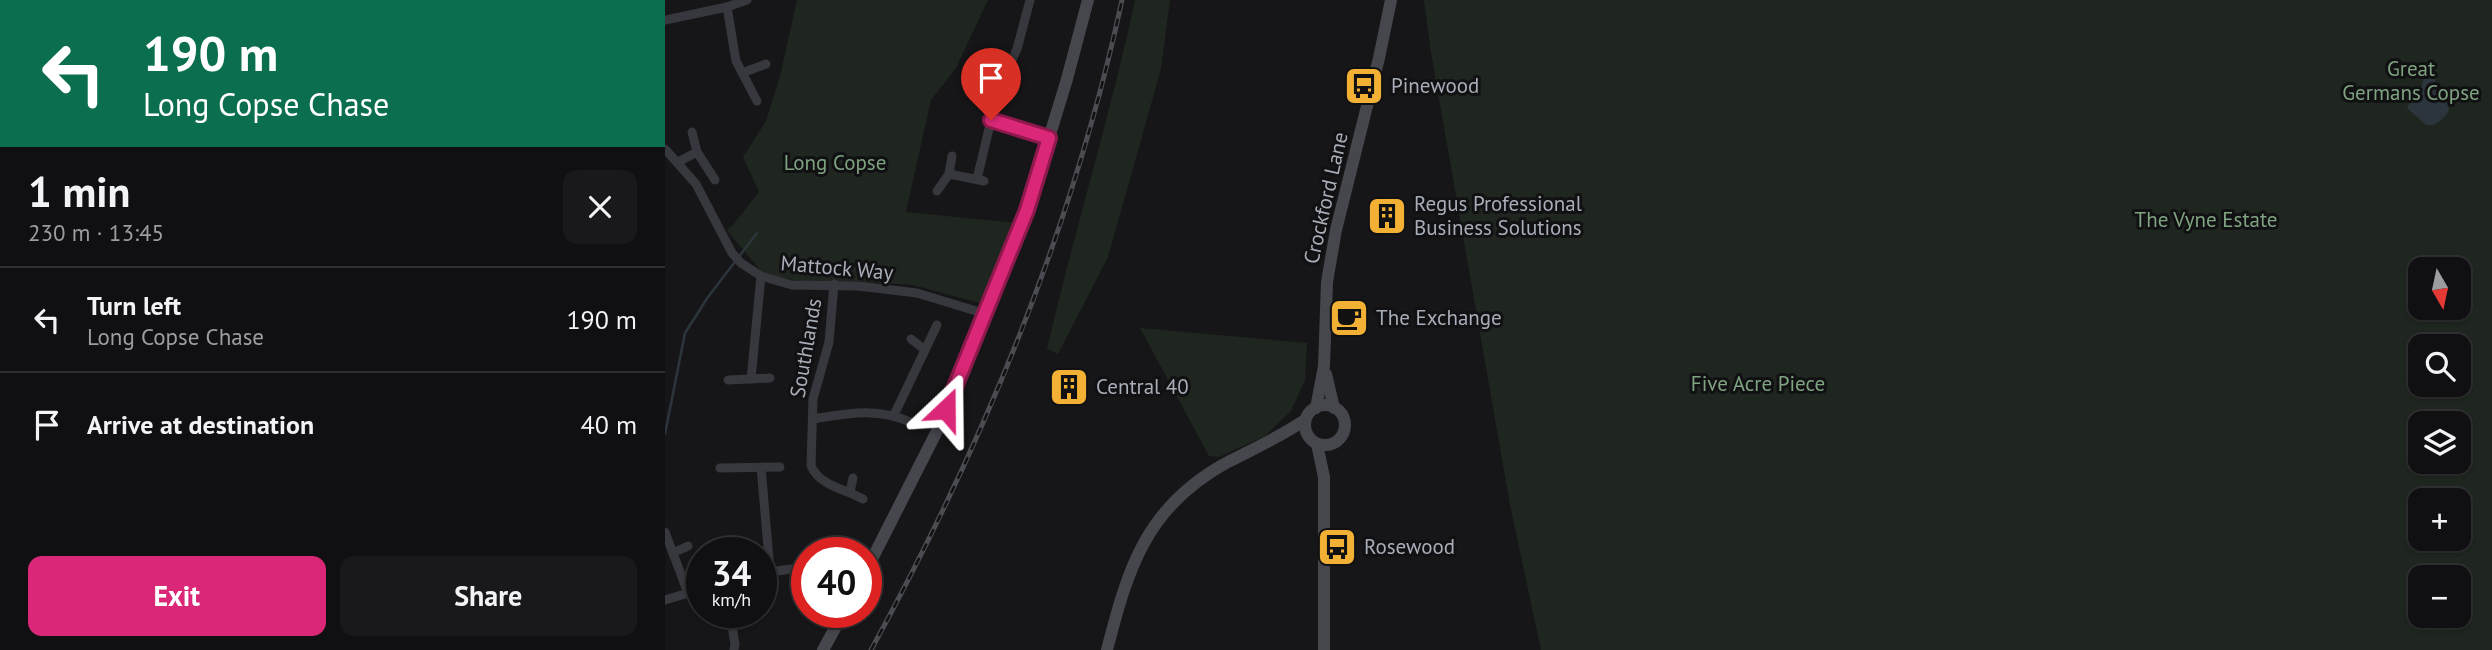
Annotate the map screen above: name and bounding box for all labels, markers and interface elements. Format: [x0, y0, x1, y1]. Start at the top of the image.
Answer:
text: 190 m [143, 21, 278, 85]
icon: left [28, 28, 119, 119]
pin [961, 48, 1021, 120]
park label: Great Germans Copse [2342, 55, 2480, 106]
icon: arrive [972, 59, 1010, 97]
bus stop icon: Pinewood [1343, 65, 1385, 107]
place label: Pinewood [1391, 72, 1479, 99]
text: Long Copse Chase [143, 83, 389, 125]
street label: Crockford Lane [1297, 129, 1354, 266]
park label: Long Copse [784, 149, 886, 176]
text: 1 min [28, 164, 130, 219]
button: close [563, 170, 637, 244]
place label: Regus Professional Business Solutions [1414, 190, 1582, 241]
building icon: Regus Professional Business Solutions [1366, 195, 1408, 237]
park label: The Vyne Estate [2135, 206, 2278, 233]
text: 230 m · 13:45 [28, 218, 164, 247]
street label: Mattock Way [780, 249, 895, 286]
north arrow [2408, 257, 2471, 320]
map controls [2408, 257, 2471, 628]
text: Turn left [87, 289, 181, 322]
street label: Southlands [783, 296, 828, 400]
cafe icon: The Exchange [1328, 297, 1370, 339]
icon: left [28, 301, 66, 339]
text: 190 m [566, 303, 637, 336]
place label: The Exchange [1376, 304, 1502, 331]
text: Long Copse Chase [87, 322, 264, 351]
button: search [2408, 334, 2471, 397]
building icon: Central 40 [1048, 366, 1090, 408]
park label: Five Acre Piece [1691, 370, 1825, 397]
position arrow [909, 372, 983, 446]
place label: Central 40 [1096, 373, 1189, 400]
icon: arrive [28, 406, 66, 444]
text: Arrive at destination [87, 408, 314, 441]
text: 40 m [581, 408, 637, 441]
button: layers [2408, 411, 2471, 474]
button: + [2408, 488, 2471, 551]
bus stop icon: Rosewood [1316, 526, 1358, 568]
place label: Rosewood [1364, 533, 1455, 560]
speed limit sign: 40 [791, 537, 882, 628]
text: 34 [712, 550, 751, 596]
button: Exit [28, 556, 326, 636]
button: Share [340, 556, 637, 636]
button: − [2408, 565, 2471, 628]
text: km/h [712, 588, 751, 611]

